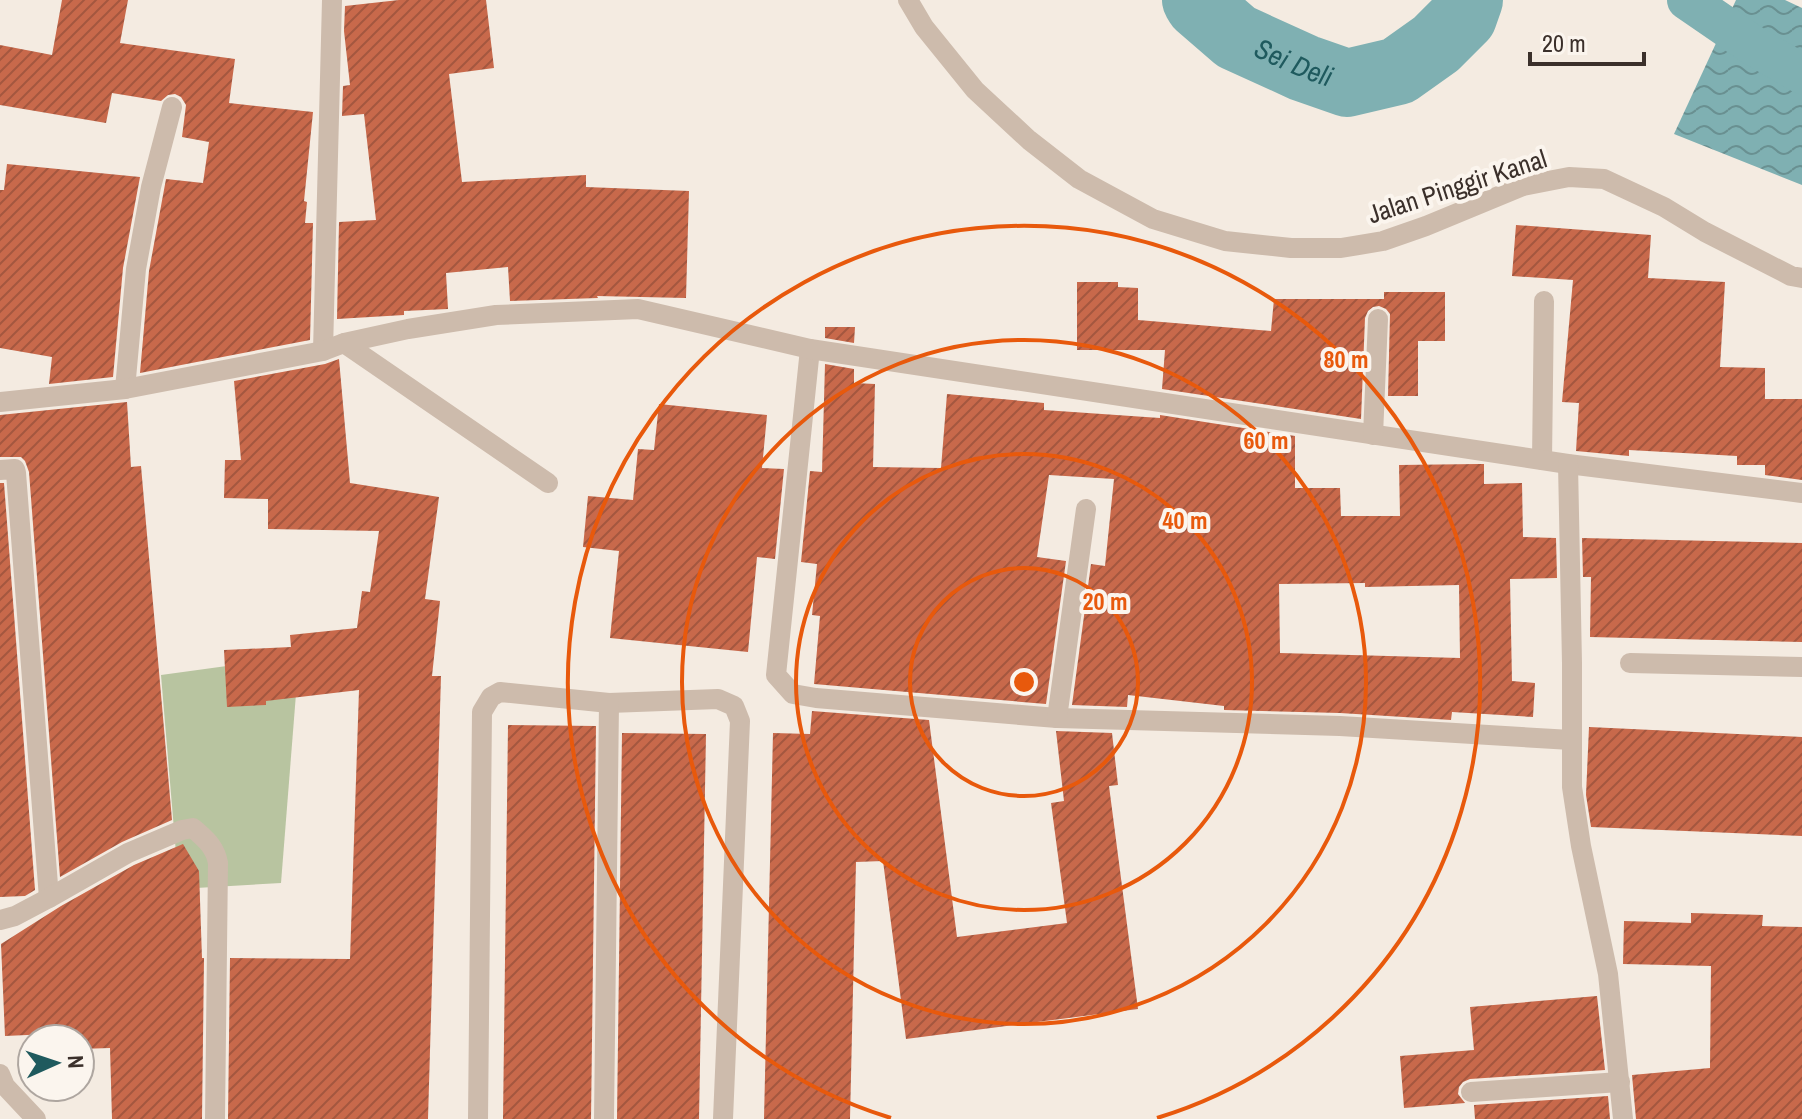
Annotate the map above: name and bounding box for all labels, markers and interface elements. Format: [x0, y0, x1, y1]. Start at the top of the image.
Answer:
scale bar [1530, 16, 1644, 66]
text: 20 m [1542, 27, 1586, 59]
water label: Sei Deli [1248, 29, 1339, 96]
street label: Jalan Pinggir Kanal [1363, 141, 1551, 231]
text: 80 m [1324, 343, 1368, 375]
text: 60 m [1244, 424, 1288, 456]
text: 40 m [1163, 504, 1207, 536]
text: 20 m [1083, 585, 1127, 617]
centre of rings [1010, 668, 1038, 696]
north arrow [16, 1023, 96, 1103]
text: N [61, 1055, 91, 1069]

